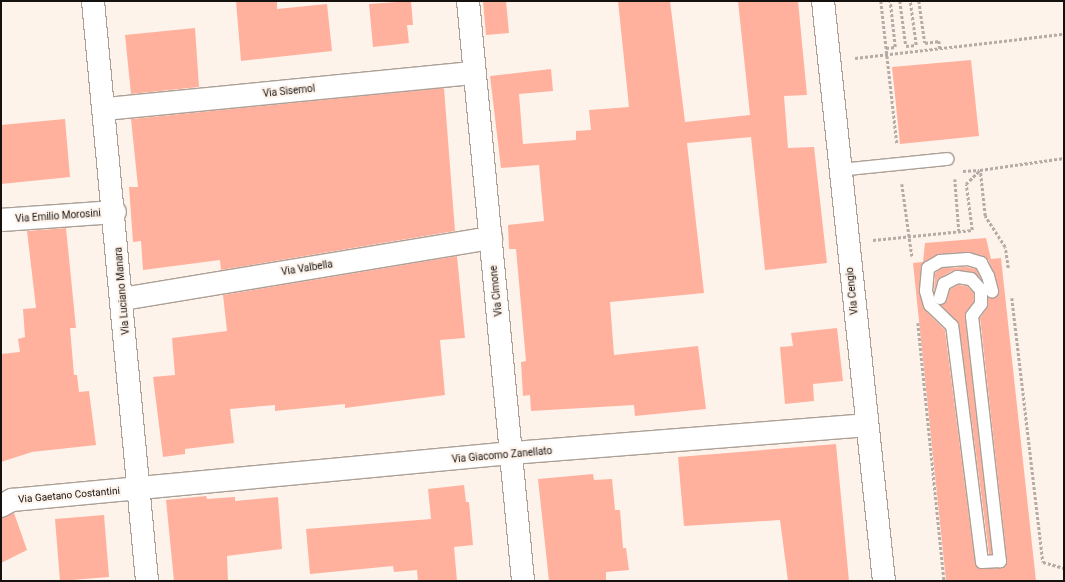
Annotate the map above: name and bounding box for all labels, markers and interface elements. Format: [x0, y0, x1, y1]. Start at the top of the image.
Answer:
street label: Via Sisemol [262, 82, 316, 100]
street label: Via Emilio Morosini [15, 207, 101, 225]
street label: Via Luciano Manara [112, 247, 132, 335]
street label: Via Valbella [280, 258, 334, 278]
street label: Via Cimone [487, 265, 505, 317]
street label: Via Cengio [844, 267, 860, 315]
street label: Via Giacomo Zanellato [451, 445, 553, 465]
street label: Via Gaetano Costantini [18, 485, 120, 505]

